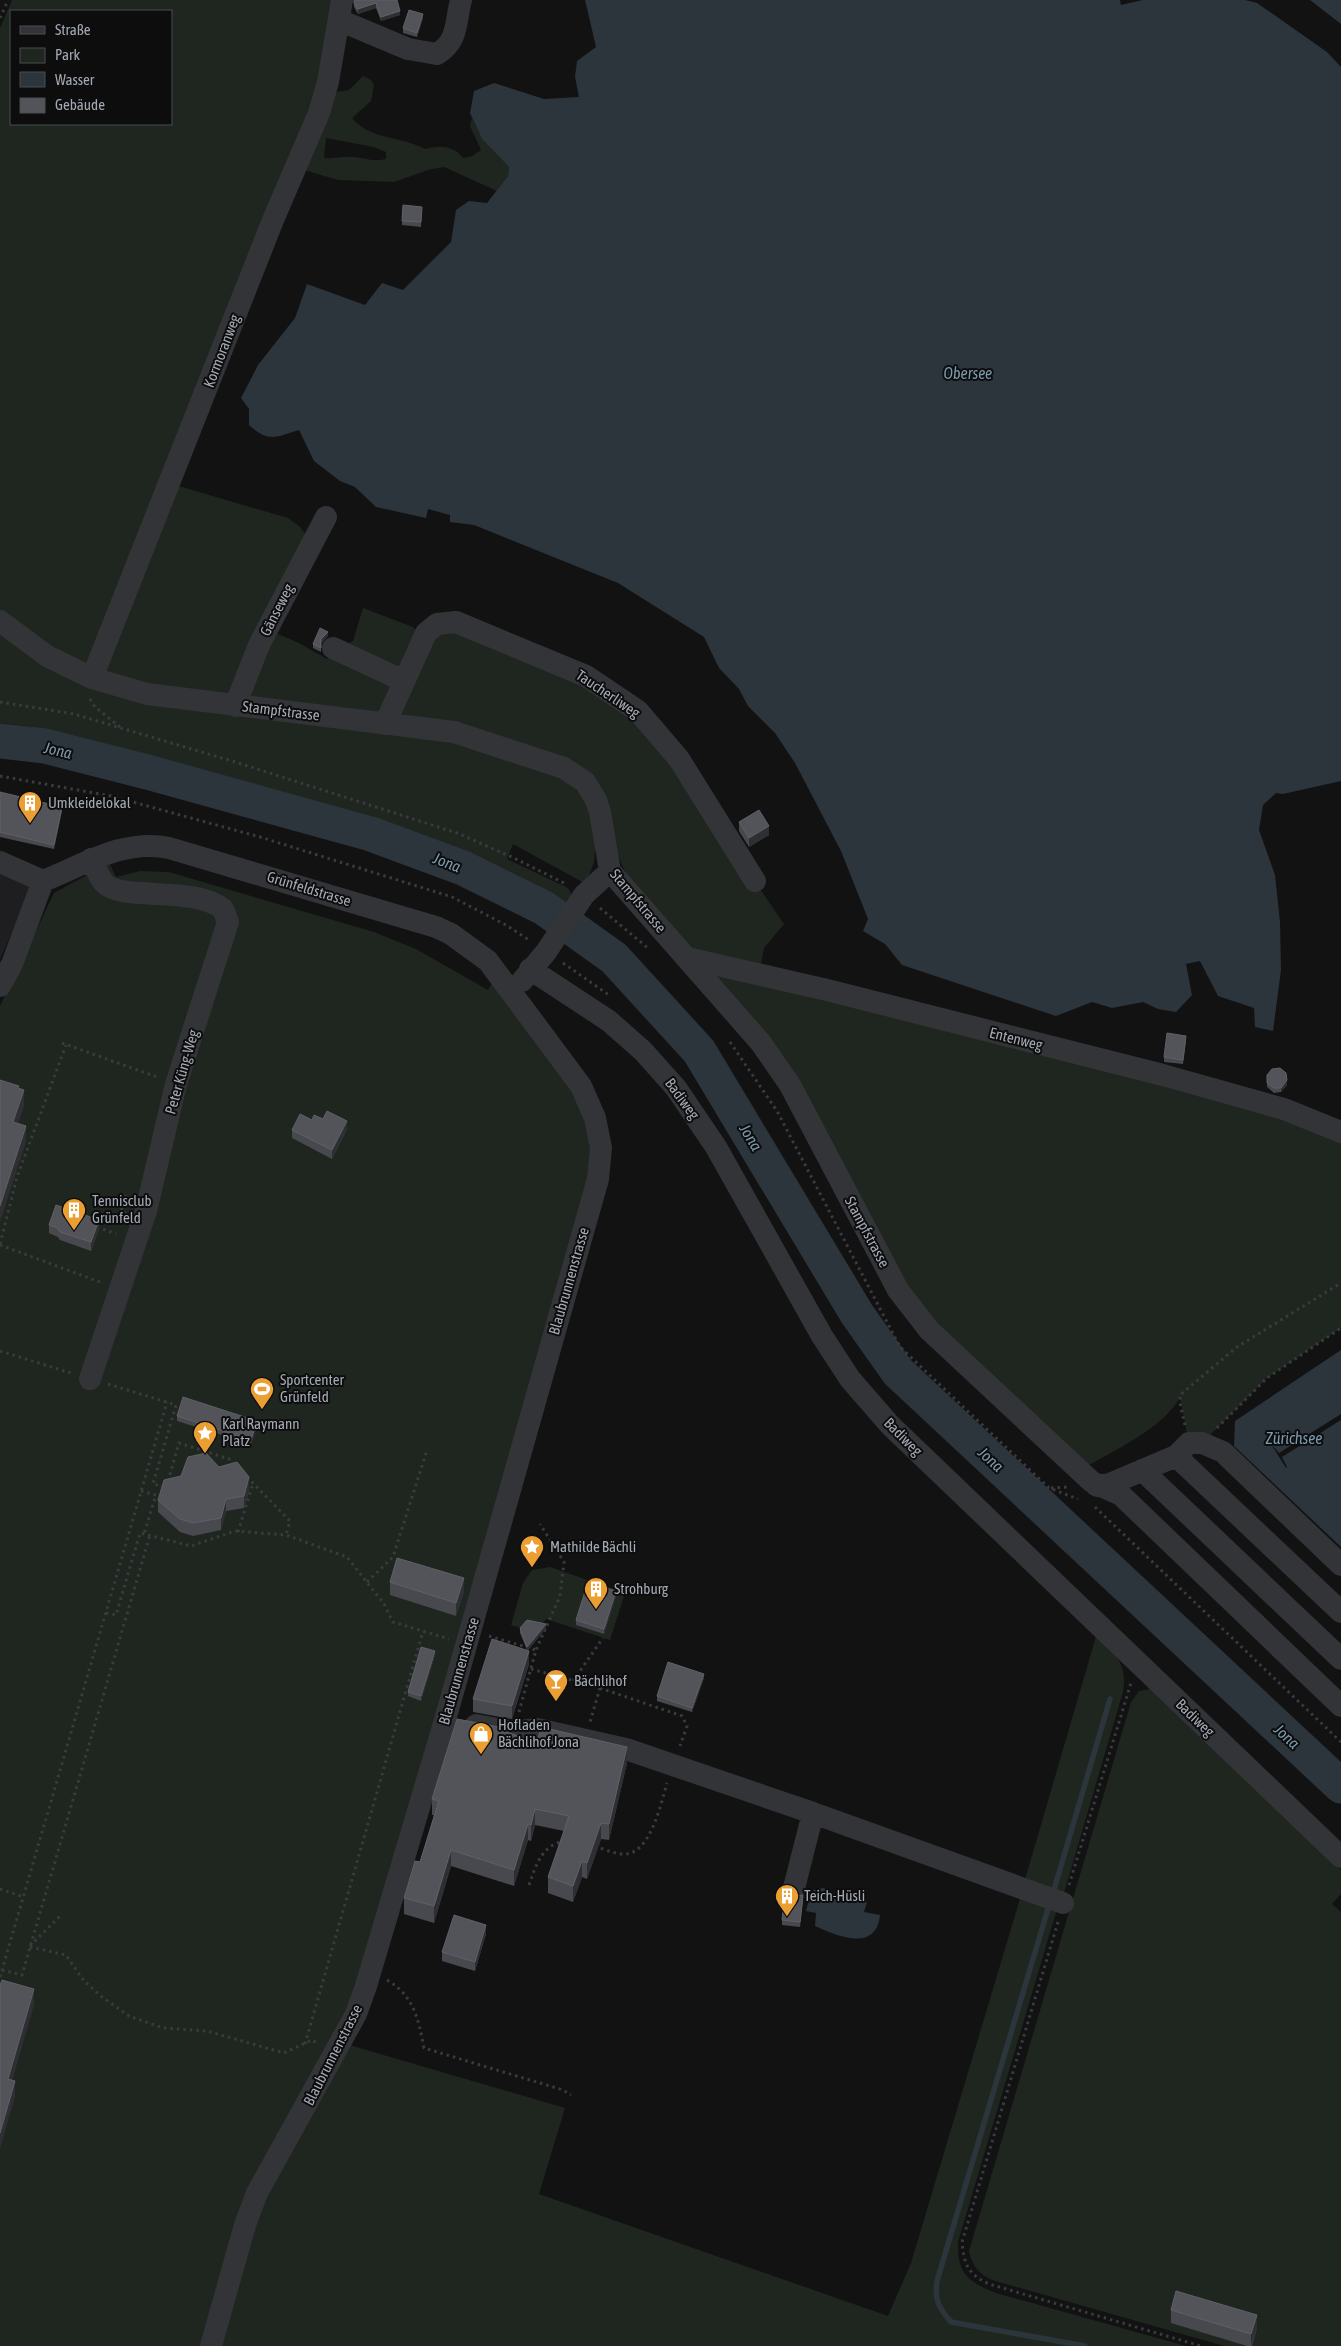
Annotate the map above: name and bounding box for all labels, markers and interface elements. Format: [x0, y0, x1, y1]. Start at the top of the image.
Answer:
legend [10, 10, 172, 125]
text: Straße [55, 21, 91, 38]
text: Park [55, 46, 80, 63]
text: Wasser [55, 71, 95, 88]
text: Gebäude [55, 96, 105, 113]
street label: Kormoranweg [200, 311, 243, 390]
water label: Obersee [944, 364, 992, 382]
street label: Gänseweg [256, 580, 297, 639]
street label: Taucherliweg [573, 666, 644, 721]
street label: Stampfstrasse [241, 697, 321, 724]
water label: Jona [41, 738, 74, 762]
building icon: Umkleidelokal [17, 790, 43, 824]
place label: Umkleidelokal [48, 794, 131, 811]
water label: Jona [430, 848, 464, 876]
street label: Stampfstrasse [607, 865, 670, 936]
street label: Grünfeldstrasse [265, 868, 353, 909]
street label: Entenweg [988, 1024, 1045, 1053]
street label: Peter Küng-Weg [161, 1027, 202, 1116]
street label: Badiweg [662, 1075, 703, 1123]
water label: Jona [736, 1120, 766, 1154]
place label: Tennisclub Grünfeld [92, 1192, 152, 1226]
street label: Stampfstrasse [842, 1193, 893, 1270]
building icon: Tennisclub Grünfeld [61, 1197, 87, 1231]
street label: Blaubrunnenstrasse [545, 1225, 592, 1336]
place label: Sportcenter Grünfeld [280, 1371, 345, 1405]
sports icon: Sportcenter Grünfeld [249, 1376, 275, 1410]
street label: Badiweg [881, 1414, 926, 1460]
place label: Karl Raymann Platz [222, 1415, 299, 1449]
place icon: Karl Raymann Platz [192, 1420, 218, 1454]
water label: Zürichsee [1266, 1429, 1322, 1447]
water label: Jona [974, 1442, 1008, 1475]
place icon: Mathilde Bächli [519, 1534, 545, 1568]
place label: Mathilde Bächli [550, 1538, 636, 1555]
building icon: Strohburg [583, 1576, 609, 1610]
place label: Strohburg [614, 1580, 669, 1597]
street label: Blaubrunnenstrasse [435, 1615, 482, 1726]
bar icon: Bächlihof [543, 1668, 569, 1702]
place label: Bächlihof [574, 1672, 627, 1689]
street label: Badiweg [1173, 1695, 1218, 1740]
place label: Hofladen Bächlihof Jona [498, 1716, 579, 1750]
water label: Jona [1270, 1719, 1304, 1752]
shop icon: Hofladen Bächlihof Jona [468, 1721, 494, 1755]
building icon: Teich-Hüsli [774, 1883, 800, 1917]
place label: Teich-Hüsli [804, 1887, 865, 1904]
street label: Blaubrunnenstrasse [300, 2001, 365, 2108]

